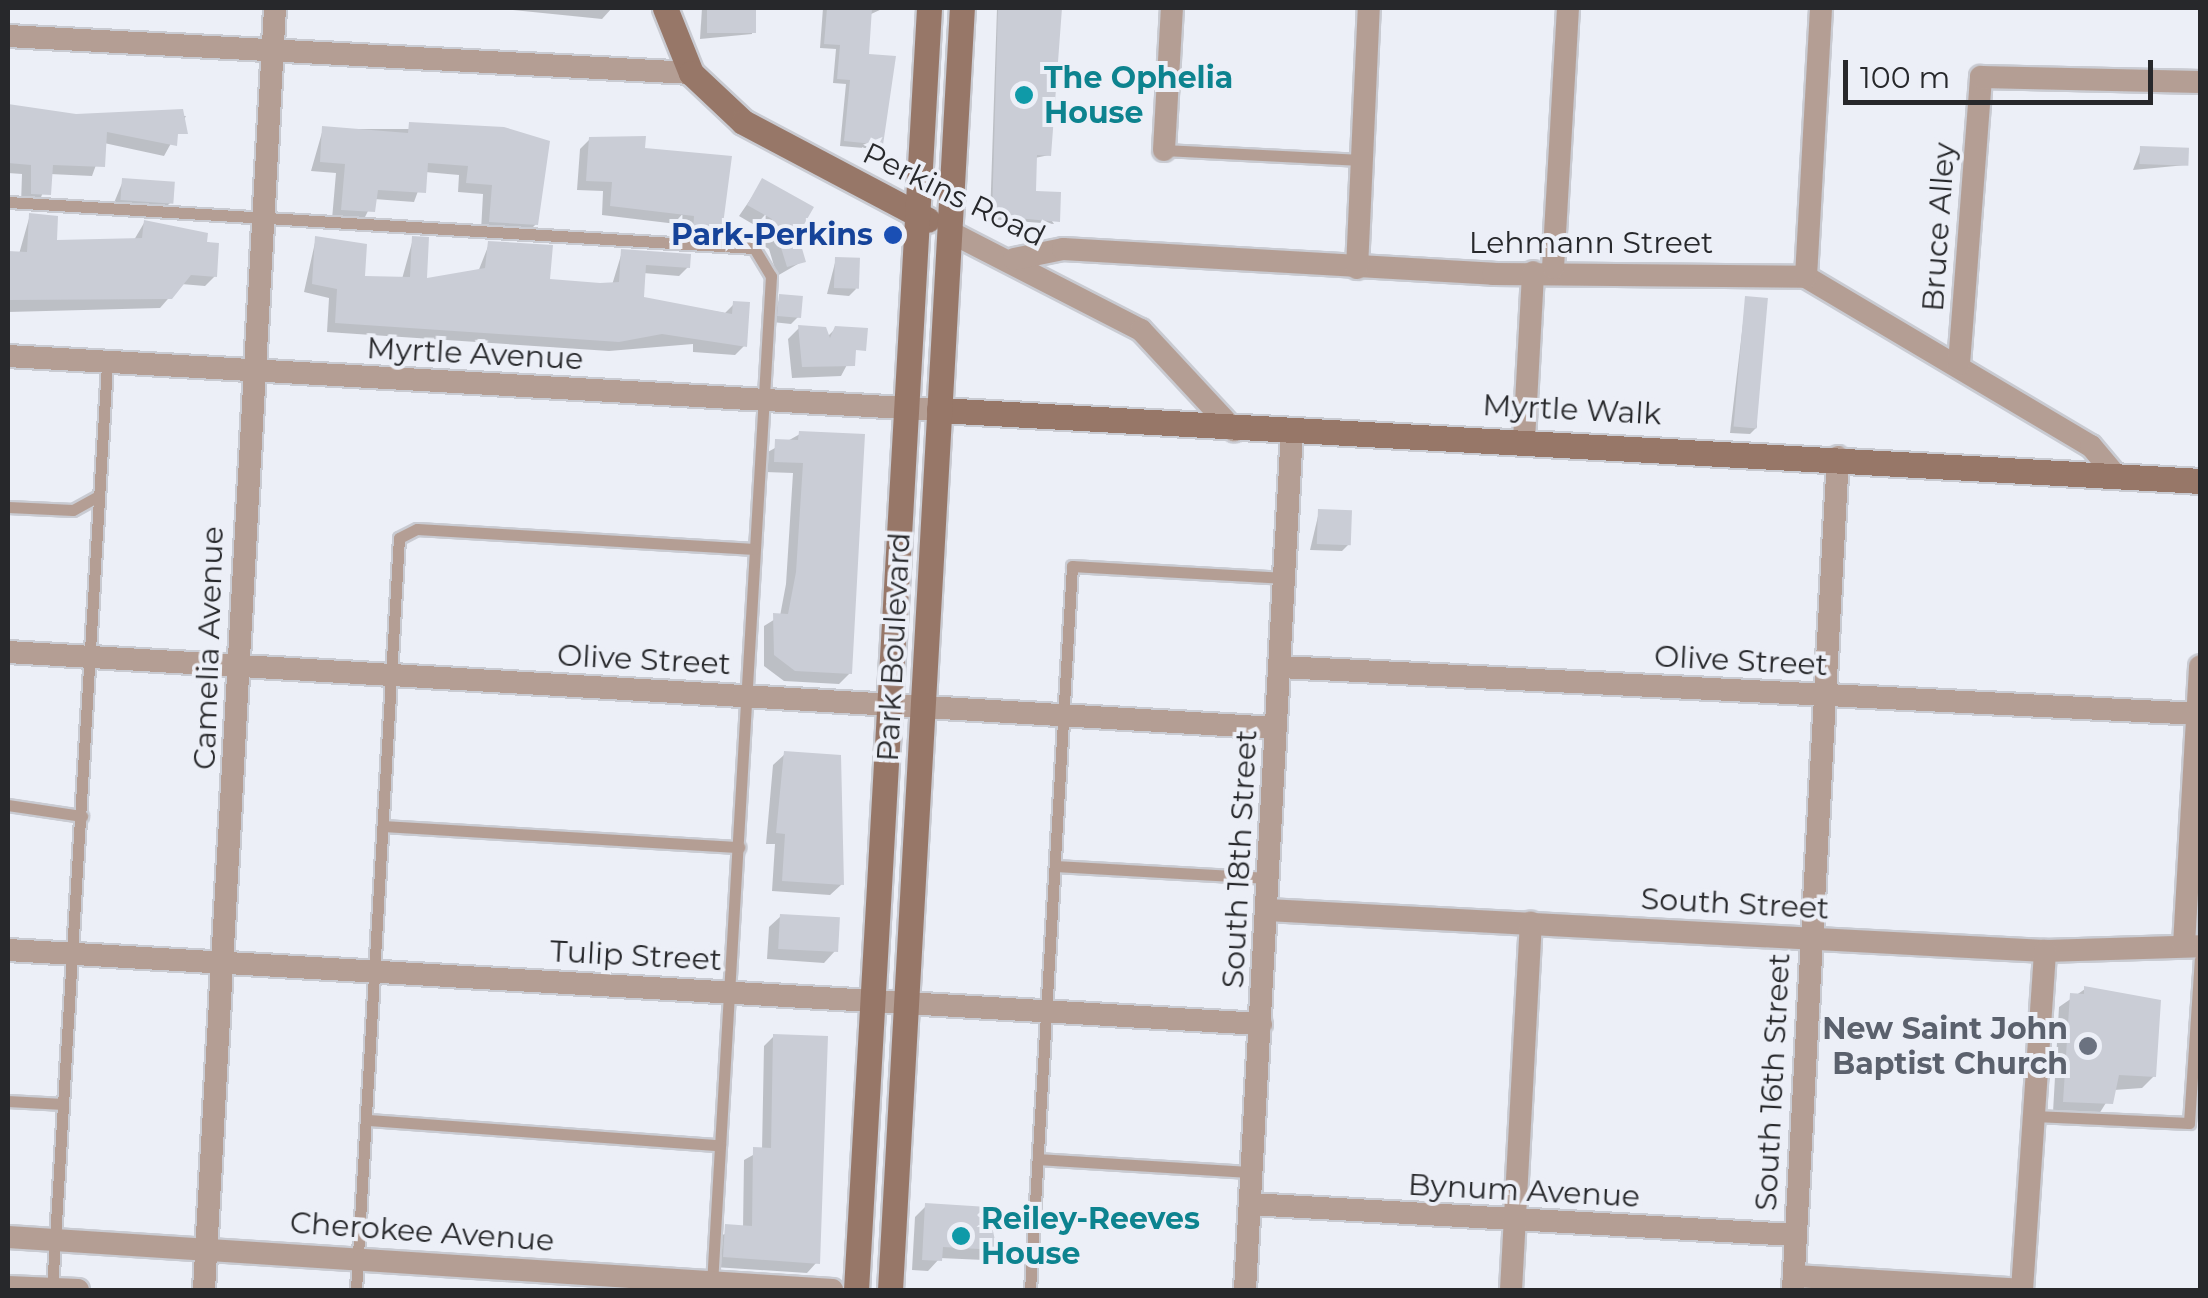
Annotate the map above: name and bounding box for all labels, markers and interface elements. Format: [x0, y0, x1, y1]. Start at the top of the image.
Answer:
scale bar [1848, 40, 2158, 102]
text: 100 m [1860, 59, 1950, 96]
place label: The Ophelia House [1044, 60, 1233, 130]
marker: The Ophelia House [1013, 84, 1035, 106]
street label: Perkins Road [857, 135, 1051, 255]
street label: Bruce Alley [1915, 141, 1963, 313]
place label: Park-Perkins [671, 217, 873, 253]
marker: Park-Perkins [882, 224, 904, 246]
street label: Lehmann Street [1469, 225, 1713, 261]
street label: Myrtle Avenue [366, 330, 584, 378]
street label: Myrtle Walk [1482, 387, 1662, 433]
street label: Camelia Avenue [187, 526, 231, 770]
street label: Park Boulevard [870, 532, 918, 762]
street label: Olive Street [556, 637, 732, 683]
street label: Olive Street [1653, 638, 1829, 684]
street label: South 18th Street [1215, 729, 1265, 989]
street label: South Street [1640, 881, 1830, 927]
street label: Tulip Street [549, 934, 723, 978]
street label: South 16th Street [1748, 952, 1798, 1212]
place label: New Saint John Baptist Church [1822, 1011, 2068, 1082]
marker: New Saint John Baptist Church [2077, 1035, 2099, 1057]
street label: Bynum Avenue [1407, 1167, 1641, 1215]
place label: Reiley-Reeves House [981, 1201, 1200, 1272]
street label: Cherokee Avenue [289, 1205, 555, 1259]
marker: Reiley-Reeves House [950, 1225, 972, 1247]

